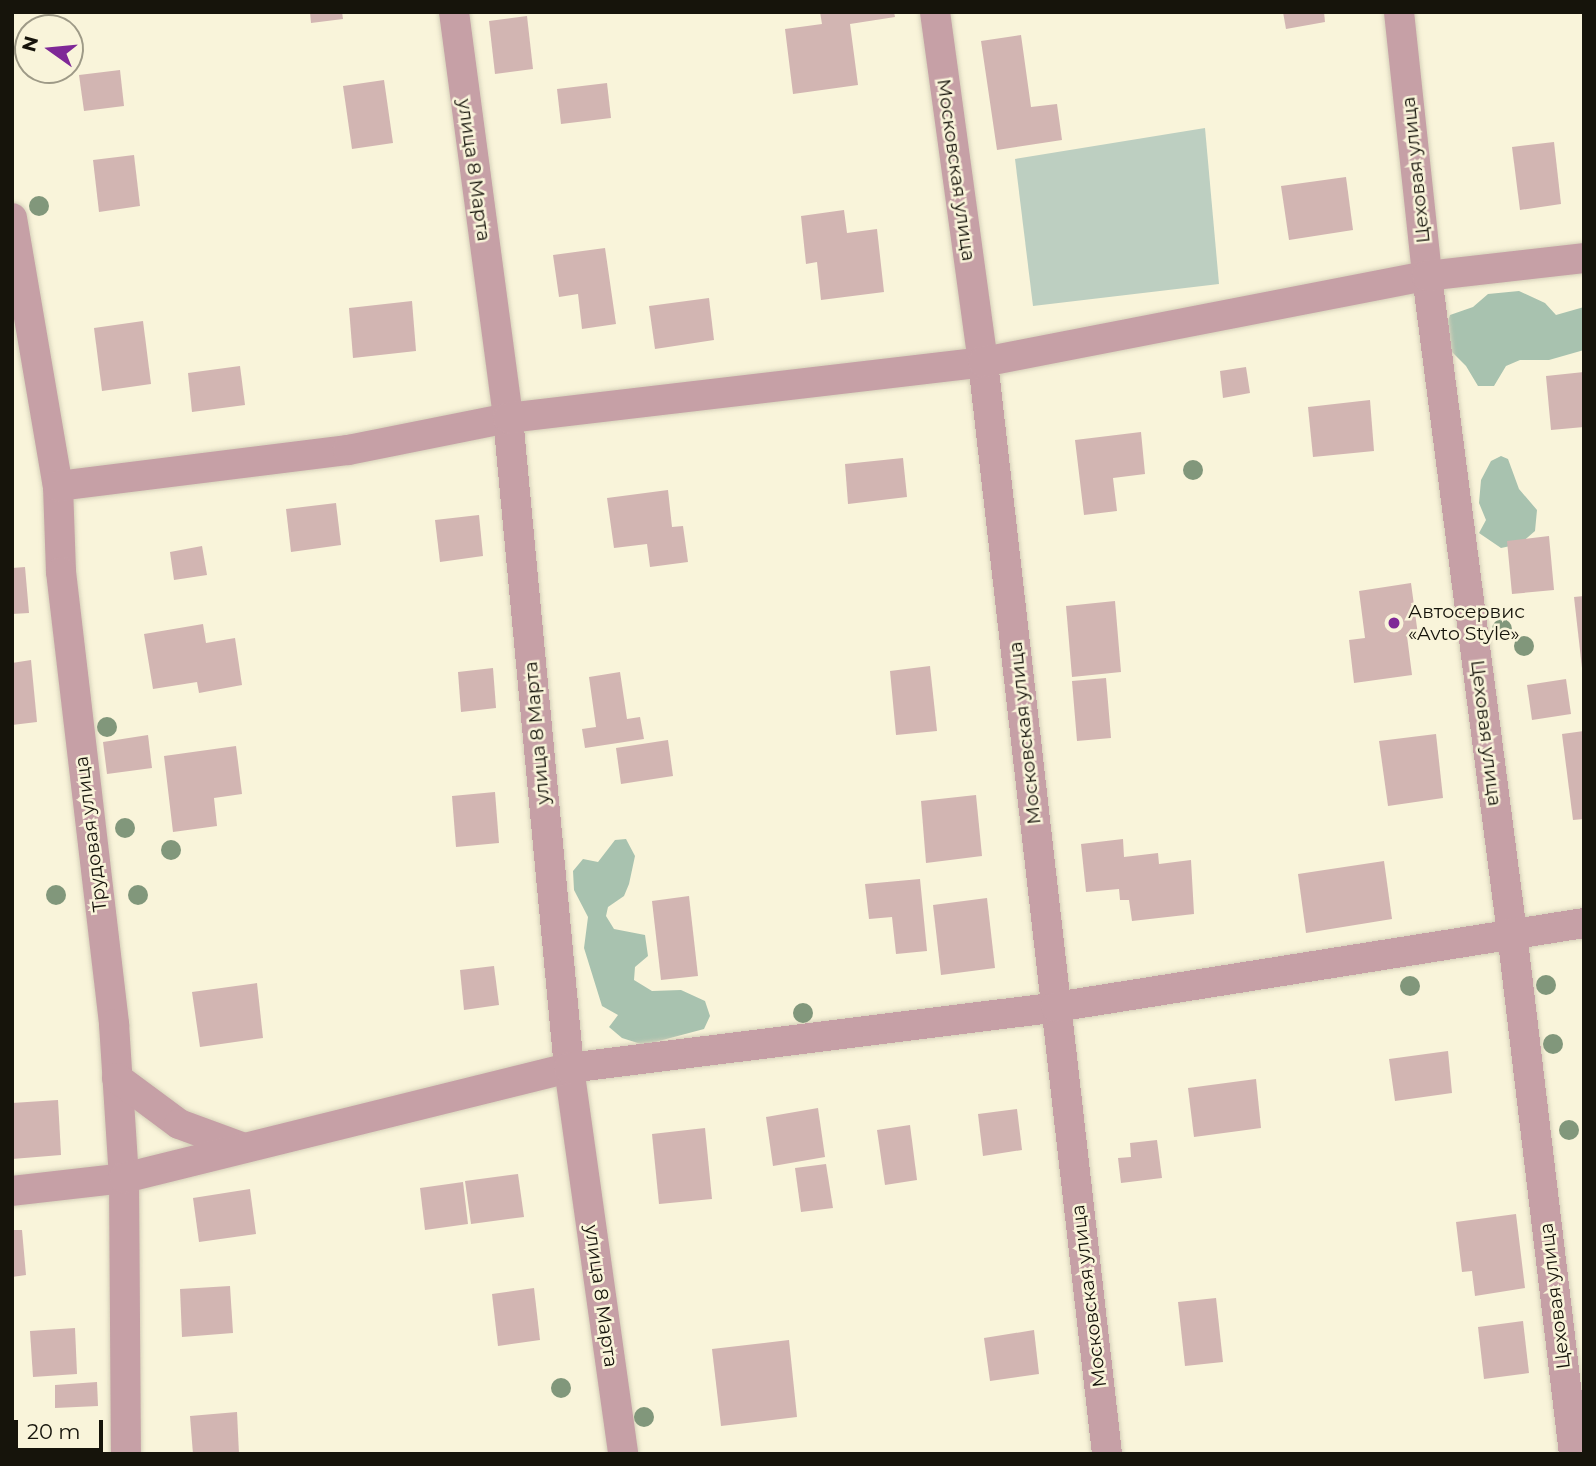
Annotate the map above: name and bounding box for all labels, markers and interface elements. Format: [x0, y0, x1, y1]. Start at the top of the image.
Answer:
north arrow [14, 14, 84, 84]
text: N [17, 34, 43, 54]
street label: Московская улица [932, 77, 980, 263]
street label: Цеховая улица [1397, 96, 1435, 244]
street label: улица 8 Марта [453, 97, 495, 243]
place label: Автосервис «Avto Style» [1408, 601, 1525, 645]
marker: Автосервис «Avto Style» [1386, 615, 1402, 631]
street label: Московская улица [1004, 640, 1046, 826]
street label: Цеховая улица [1466, 659, 1506, 807]
street label: улица 8 Марта [519, 661, 555, 805]
street label: Трудовая улица [70, 755, 112, 913]
street label: Московская улица [1066, 1203, 1112, 1389]
street label: Цеховая улица [1535, 1222, 1575, 1370]
street label: улица 8 Марта [580, 1223, 622, 1369]
scale bar [18, 1406, 107, 1450]
text: 20 m [27, 1419, 81, 1444]

